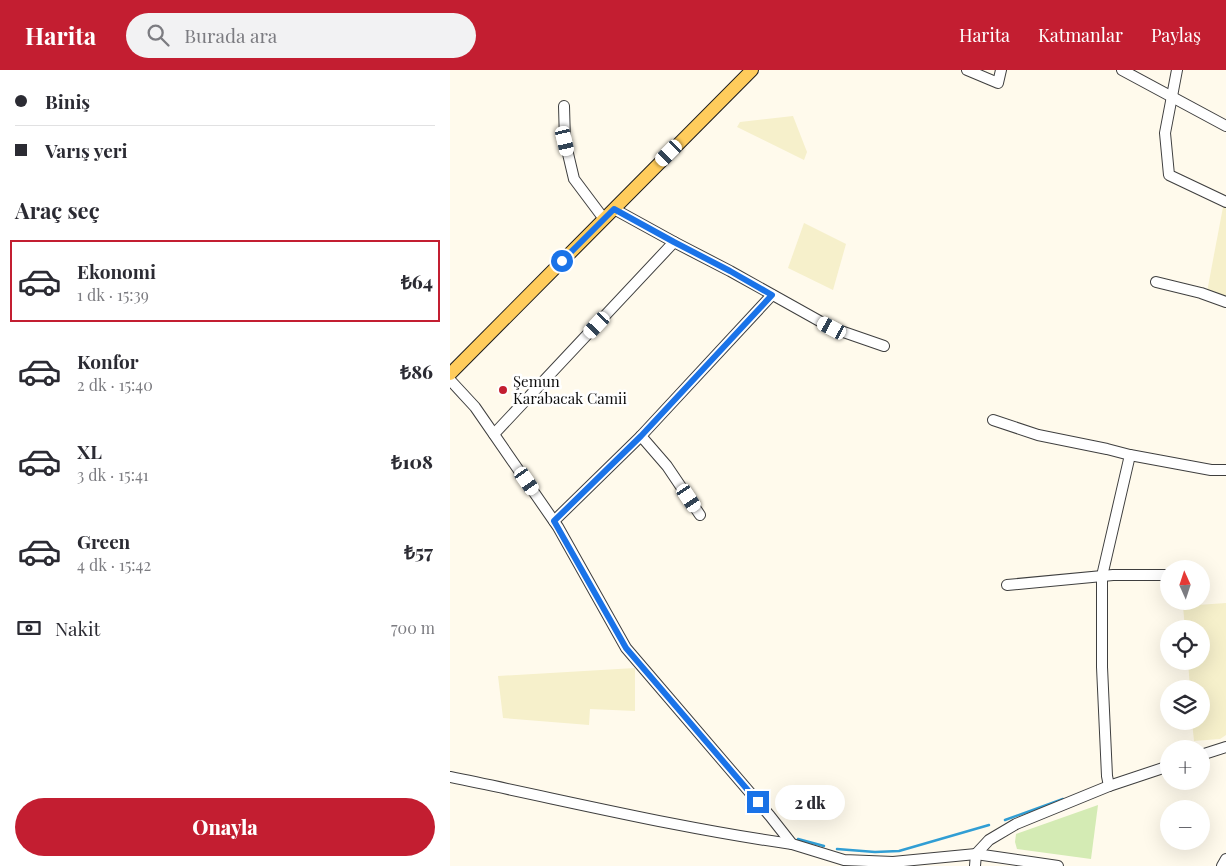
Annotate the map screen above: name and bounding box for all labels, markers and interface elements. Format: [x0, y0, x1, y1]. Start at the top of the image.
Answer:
search box [126, 13, 476, 58]
text: Harita [25, 19, 96, 51]
icon: search [144, 21, 172, 49]
text: Burada ara [184, 22, 277, 48]
text: Harita [959, 23, 1010, 47]
text: Katmanlar [1038, 23, 1123, 47]
text: Paylaş [1151, 23, 1201, 47]
text: Biniş [45, 88, 90, 114]
car [554, 125, 575, 157]
text: Varış yeri [45, 137, 128, 163]
car [653, 137, 684, 169]
text: Araç seç [15, 195, 100, 225]
route start [551, 250, 573, 272]
text: Ekonomi [77, 258, 156, 284]
icon: car [17, 259, 62, 304]
text: ₺64 [401, 268, 433, 294]
text: 1 dk · 15:39 [77, 284, 149, 305]
car [581, 309, 612, 341]
car [815, 314, 848, 342]
text: Konfor [77, 348, 139, 374]
icon: car [17, 349, 62, 394]
text: ₺86 [400, 358, 433, 384]
place label: Şemun Karabacak Camii [513, 371, 627, 408]
text: 2 dk · 15:40 [77, 374, 153, 395]
marker: Şemun Karabacak Camii [497, 384, 509, 396]
text: XL [77, 438, 102, 464]
icon: car [17, 439, 62, 484]
text: ₺108 [391, 448, 433, 474]
text: 3 dk · 15:41 [77, 464, 149, 485]
car [512, 464, 541, 498]
car [674, 481, 703, 515]
text: Green [77, 528, 130, 554]
icon: car [17, 529, 62, 574]
text: ₺57 [404, 538, 433, 564]
text: 4 dk · 15:42 [77, 554, 151, 575]
north arrow [1160, 560, 1210, 610]
map controls [1160, 560, 1210, 850]
icon: cash [15, 614, 43, 642]
text: Nakit [55, 615, 100, 641]
text: 700 m [391, 617, 435, 638]
button: locate [1160, 620, 1210, 670]
button: layers [1160, 680, 1210, 730]
button: + [1160, 740, 1210, 790]
callout: 2 dk [776, 784, 846, 820]
route end [747, 791, 769, 813]
text: 2 dk [794, 792, 826, 813]
button: Onayla [15, 798, 435, 856]
button: − [1160, 800, 1210, 850]

